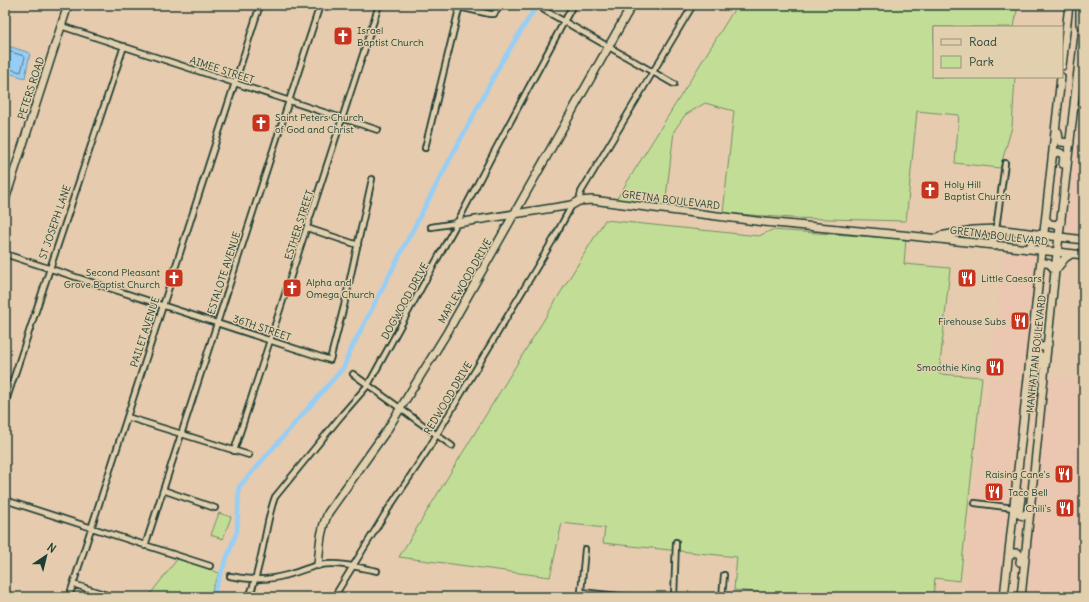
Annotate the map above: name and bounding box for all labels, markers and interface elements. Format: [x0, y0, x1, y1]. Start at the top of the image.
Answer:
place label: Israel Baptist Church [357, 24, 424, 49]
church icon: Israel Baptist Church [332, 25, 354, 47]
legend [933, 26, 1063, 78]
text: Road [969, 34, 997, 49]
street label: AIMEE STREET [188, 53, 256, 87]
text: Park [969, 54, 994, 69]
street label: PETERS ROAD [15, 55, 47, 121]
place label: Saint Peters Church of God and Christ [275, 111, 364, 136]
church icon: Saint Peters Church of God and Christ [250, 112, 272, 134]
place label: Holy Hill Baptist Church [944, 178, 1011, 203]
church icon: Holy Hill Baptist Church [919, 179, 941, 201]
street label: ST JOSEPH LANE [36, 183, 74, 261]
street label: GRETNA BOULEVARD [621, 188, 721, 212]
street label: ESTHER STREET [282, 189, 316, 261]
street label: GRETNA BOULEVARD [949, 224, 1049, 248]
street label: ESTALOTE AVENUE [204, 230, 244, 316]
street label: MAPLEWOOD DRIVE [435, 236, 495, 326]
street label: DOGWOOD DRIVE [378, 260, 432, 342]
place label: Second Pleasant Grove Baptist Church [64, 266, 161, 291]
church icon: Second Pleasant Grove Baptist Church [163, 267, 185, 289]
restaurant icon: Little Caesars [956, 267, 978, 289]
place label: Little Caesars [981, 272, 1042, 285]
place label: Alpha and Omega Church [306, 276, 375, 301]
church icon: Alpha and Omega Church [281, 277, 303, 299]
street label: MANHATTAN BOULEVARD [1023, 294, 1049, 414]
street label: PAILET AVENUE [127, 295, 163, 369]
restaurant icon: Firehouse Subs [1009, 310, 1031, 332]
street label: 36TH STREET [231, 312, 293, 344]
place label: Firehouse Subs [938, 315, 1006, 328]
restaurant icon: Smoothie King [984, 356, 1006, 378]
street label: REDWOOD DRIVE [421, 359, 475, 437]
place label: Smoothie King [917, 361, 981, 374]
restaurant icon: Raising Cane's [1053, 463, 1075, 485]
place label: Raising Cane's [985, 468, 1050, 481]
restaurant icon: Taco Bell [983, 481, 1005, 503]
place label: Taco Bell [1008, 486, 1048, 499]
restaurant icon: Chili's [1054, 497, 1076, 519]
place label: Chili's [1025, 502, 1051, 515]
north arrow [26, 536, 66, 576]
text: N [45, 540, 59, 556]

